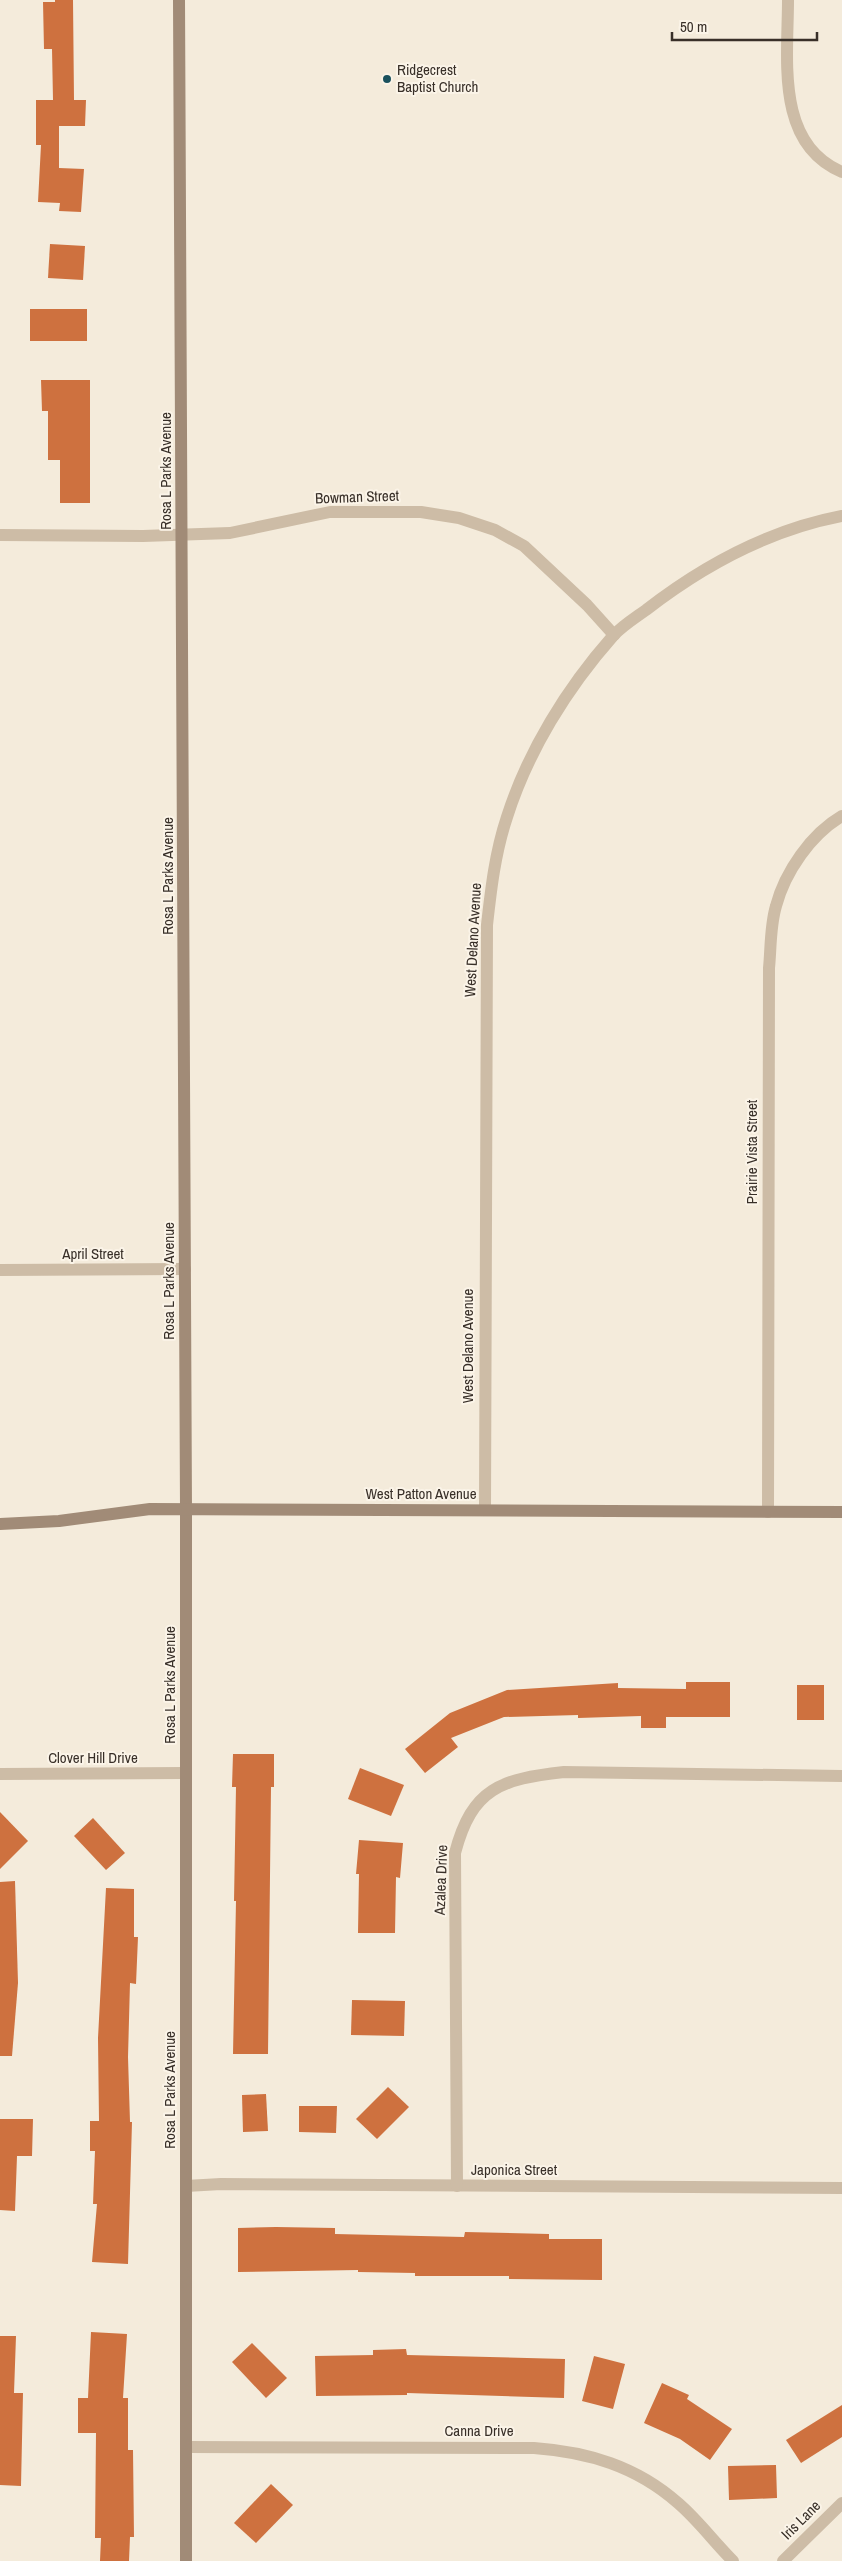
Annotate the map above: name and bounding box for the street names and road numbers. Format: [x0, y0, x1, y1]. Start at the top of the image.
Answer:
street label: Rosa L Parks Avenue [155, 412, 176, 530]
street label: Bowman Street [315, 485, 400, 508]
street label: Rosa L Parks Avenue [157, 817, 178, 935]
street label: West Delano Avenue [459, 882, 486, 998]
street label: Prairie Vista Street [741, 1099, 762, 1204]
street label: Rosa L Parks Avenue [158, 1222, 179, 1340]
street label: April Street [61, 1243, 124, 1264]
street label: West Delano Avenue [457, 1289, 478, 1403]
street label: West Patton Avenue [365, 1483, 477, 1504]
street label: Rosa L Parks Avenue [159, 1626, 180, 1744]
street label: Clover Hill Drive [48, 1747, 138, 1768]
street label: Azalea Drive [429, 1844, 452, 1917]
street label: Rosa L Parks Avenue [159, 2031, 180, 2149]
street label: Japonica Street [471, 2159, 558, 2180]
street label: Canna Drive [444, 2420, 514, 2441]
street label: Iris Lane [776, 2495, 825, 2544]

